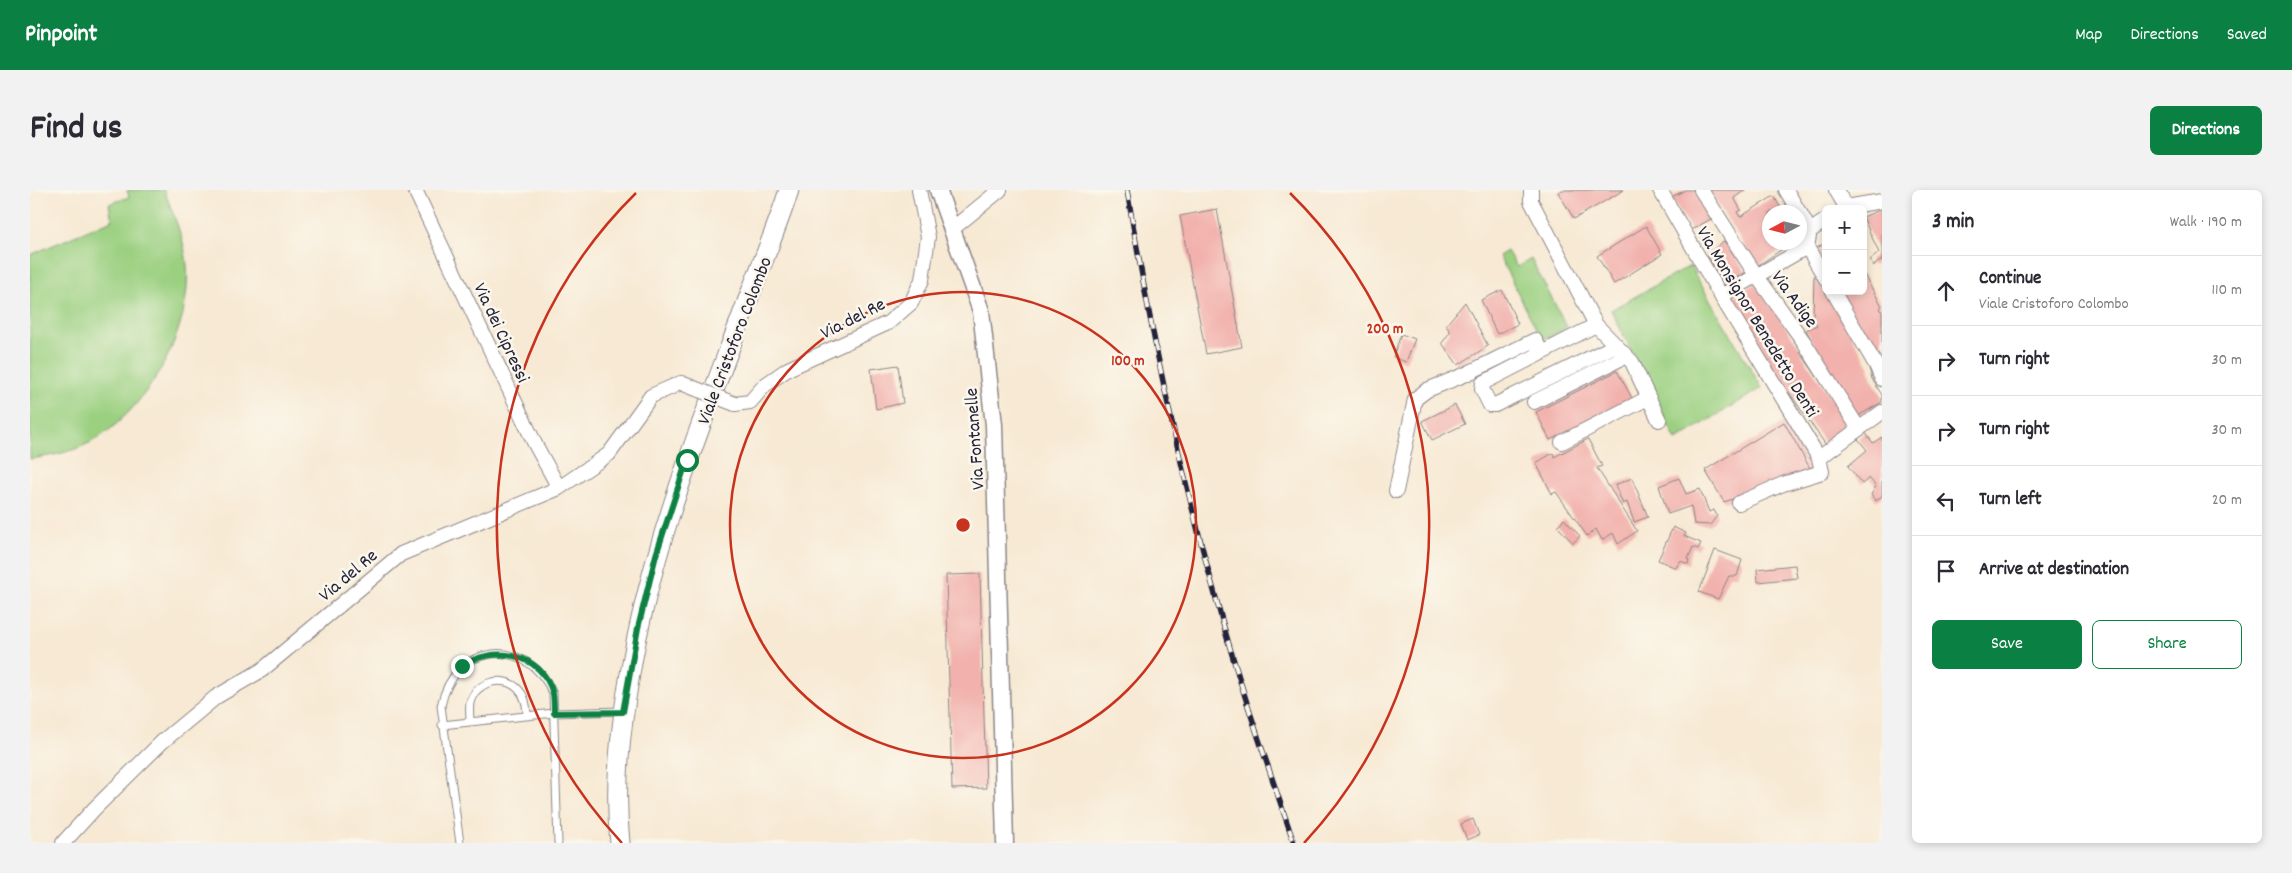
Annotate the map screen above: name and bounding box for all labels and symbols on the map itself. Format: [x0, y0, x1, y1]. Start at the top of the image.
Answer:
north arrow [1762, 205, 1807, 250]
street label: Via Monsignor Benedetto Denti [1688, 222, 1824, 424]
street label: Viale Cristoforo Colombo [692, 253, 781, 429]
street label: Via Adige [1763, 266, 1823, 334]
street label: Via dei Cipressi [465, 279, 535, 388]
street label: Via del Re [816, 292, 891, 348]
text: 200 m [1367, 319, 1403, 341]
text: 100 m [1111, 351, 1145, 373]
street label: Via Fontanelle [959, 387, 994, 491]
route start [676, 449, 699, 472]
centre of rings [954, 516, 972, 534]
street label: Via del Re [314, 544, 385, 609]
route end [451, 655, 474, 678]

